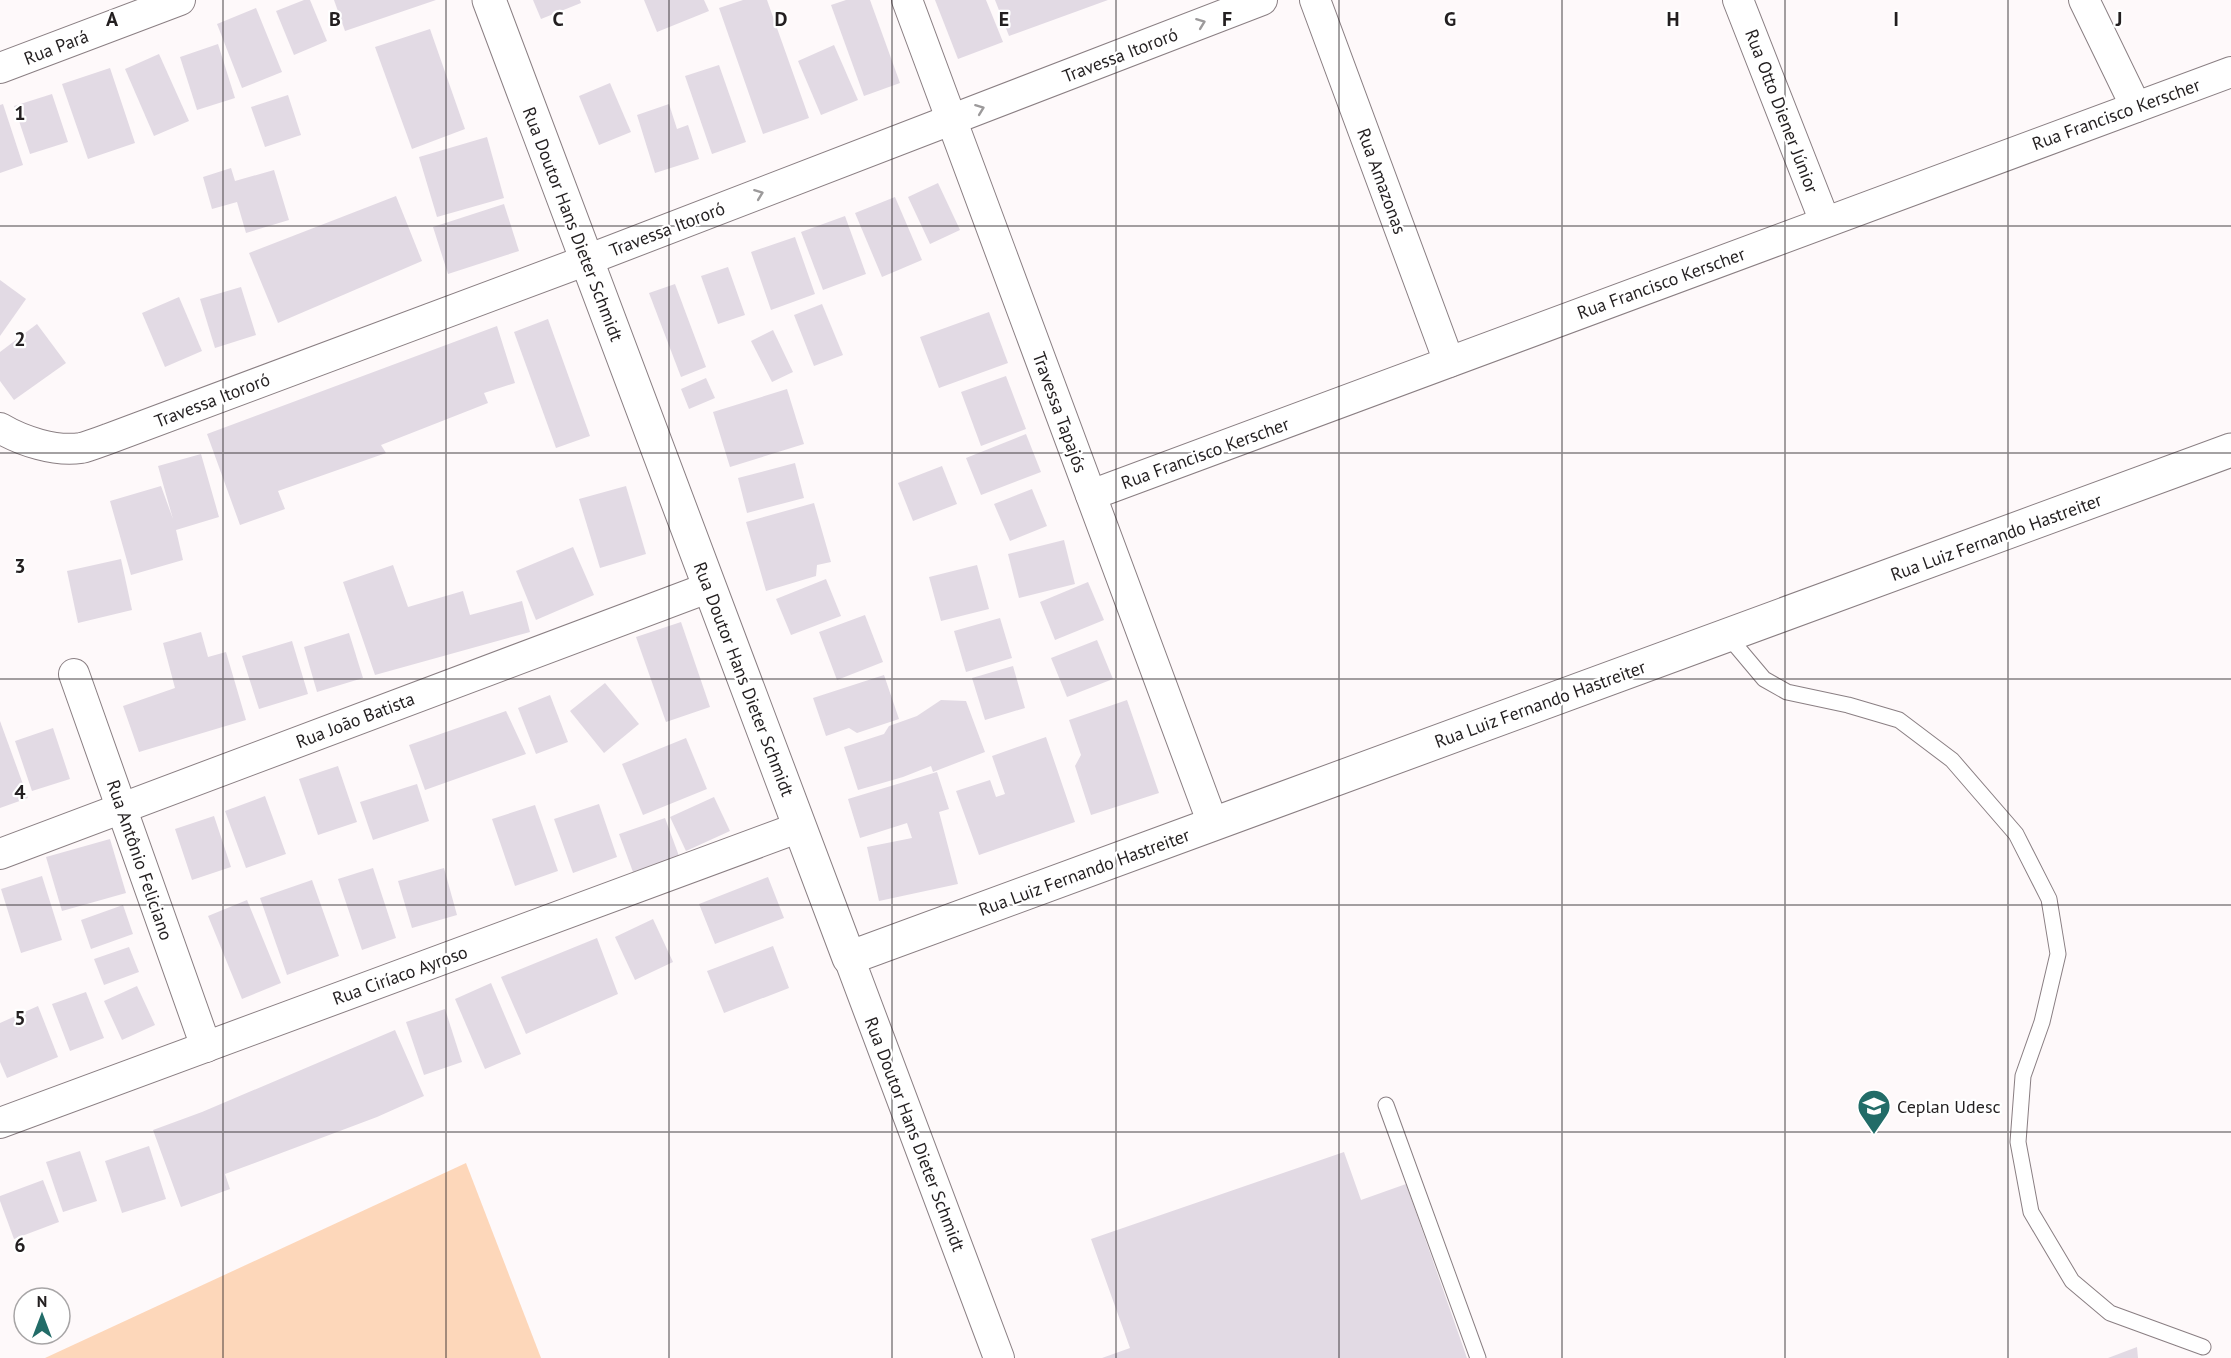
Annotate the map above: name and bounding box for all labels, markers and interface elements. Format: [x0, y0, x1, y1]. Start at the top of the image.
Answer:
text: A [106, 6, 119, 32]
text: B [329, 6, 341, 32]
text: C [552, 6, 564, 32]
text: D [775, 6, 788, 32]
text: E [999, 6, 1009, 32]
text: F [1222, 6, 1232, 32]
text: G [1444, 6, 1456, 32]
text: H [1666, 6, 1680, 32]
text: I [1893, 6, 1899, 32]
text: J [2115, 6, 2122, 32]
one-way arrow [1196, 18, 1206, 31]
street label: Travessa Itororó [1059, 22, 1181, 88]
street label: Rua Pará [20, 24, 92, 70]
street label: Rua Otto Diener Júnior [1740, 26, 1824, 196]
street label: Rua Francisco Kerscher [2029, 73, 2203, 155]
text: 1 [14, 100, 26, 126]
street label: Rua Doutor Hans Dieter Schmidt [518, 104, 628, 344]
one-way arrow [974, 104, 985, 116]
street label: Rua Amazonas [1352, 125, 1412, 237]
one-way arrow [753, 189, 764, 201]
street label: Travessa Itororó [606, 196, 728, 262]
street label: Rua Francisco Kerscher [1574, 242, 1748, 324]
text: 2 [14, 326, 26, 352]
street label: Travessa Tapajós [1028, 348, 1092, 476]
street label: Travessa Itororó [151, 367, 273, 433]
street label: Rua Francisco Kerscher [1118, 412, 1292, 494]
street label: Rua Luiz Fernando Hastreiter [1887, 488, 2105, 586]
text: 3 [14, 553, 26, 579]
street label: Rua Doutor Hans Dieter Schmidt [689, 559, 799, 799]
street label: Rua Luiz Fernando Hastreiter [1431, 655, 1649, 753]
street label: Rua João Batista [292, 687, 418, 753]
street label: Rua Antônio Feliciano [102, 777, 178, 943]
text: 4 [14, 779, 26, 805]
street label: Rua Luiz Fernando Hastreiter [975, 823, 1193, 921]
street label: Rua Ciríaco Ayroso [329, 940, 471, 1010]
text: 5 [14, 1005, 26, 1031]
street label: Rua Doutor Hans Dieter Schmidt [860, 1014, 970, 1254]
school or university icon: Ceplan Udesc [1856, 1088, 1892, 1135]
place label: Ceplan Udesc [1897, 1095, 2001, 1118]
text: 6 [14, 1232, 26, 1258]
north arrow [12, 1286, 72, 1346]
text: N [37, 1291, 47, 1311]

